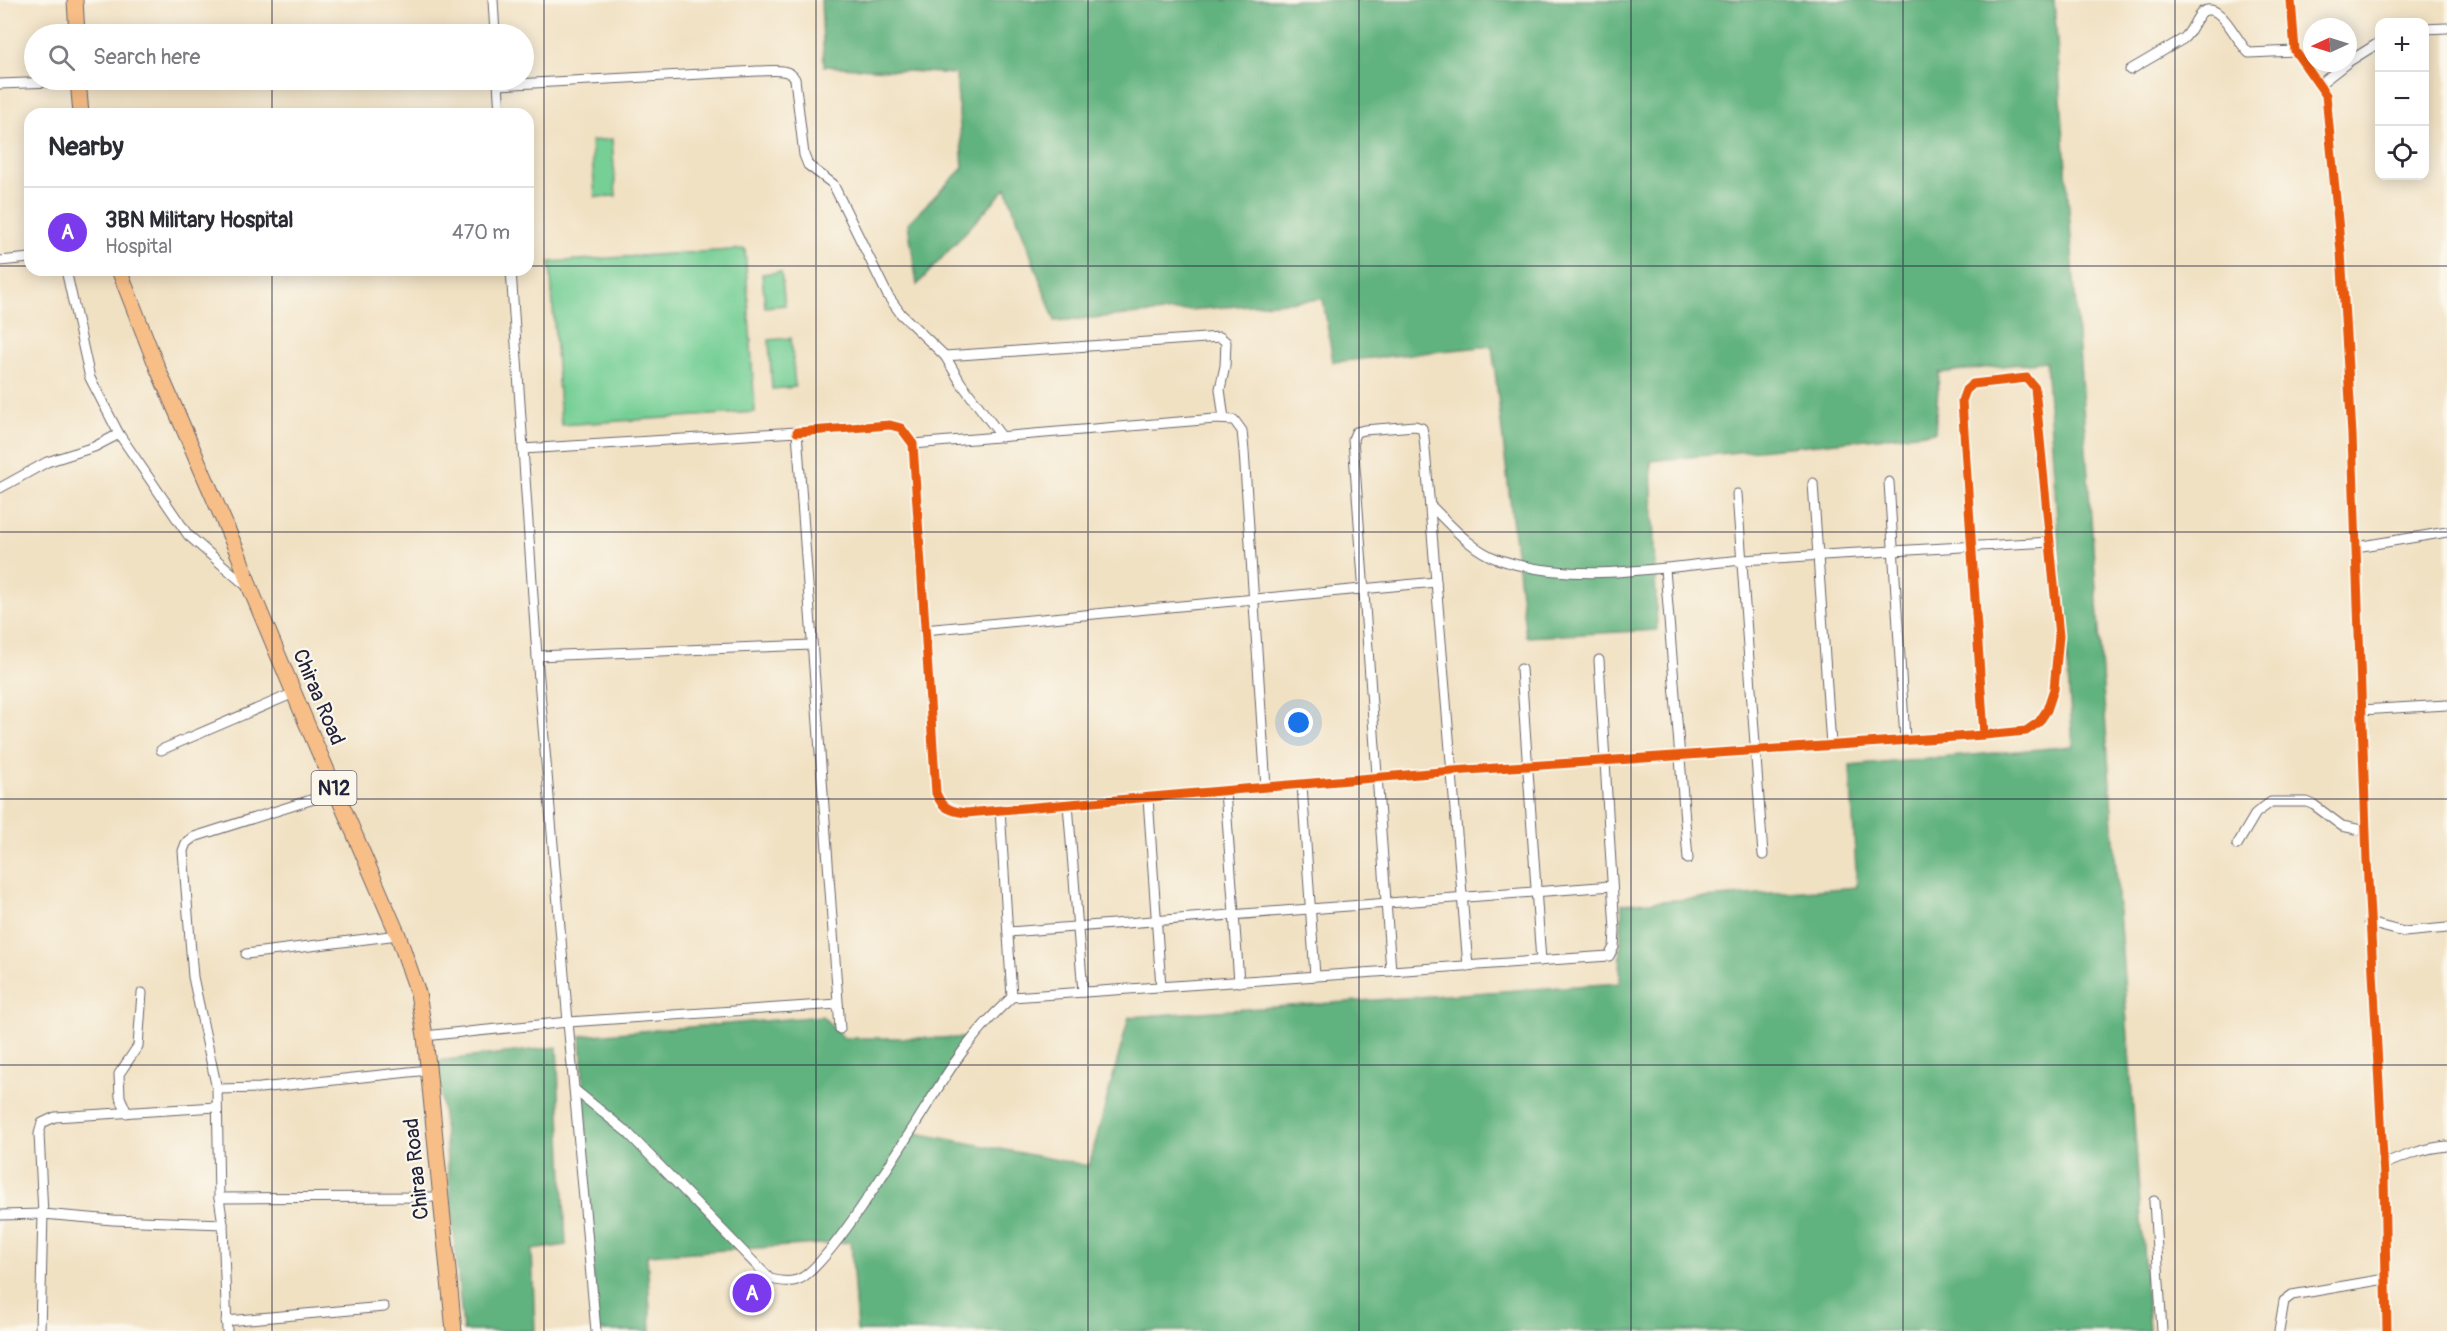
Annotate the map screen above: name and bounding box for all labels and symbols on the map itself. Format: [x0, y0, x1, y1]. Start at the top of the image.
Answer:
north arrow [2303, 18, 2357, 72]
street label: Chiraa Road [286, 645, 351, 749]
your location [1284, 708, 1313, 737]
road number: N12 [312, 771, 356, 805]
street label: Chiraa Road [398, 1117, 435, 1221]
pin: A [732, 1270, 771, 1316]

